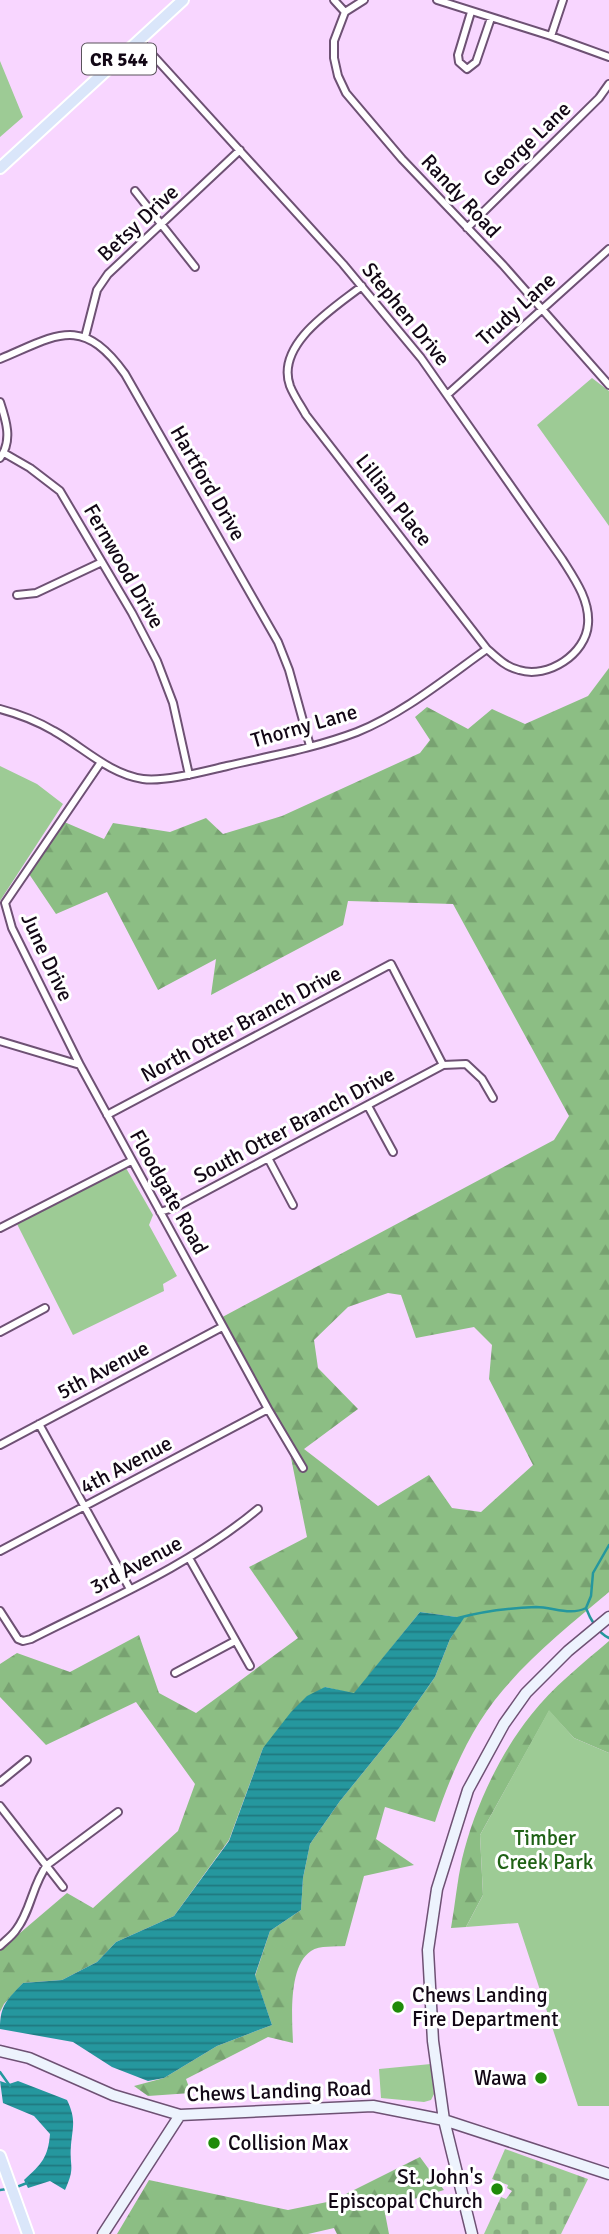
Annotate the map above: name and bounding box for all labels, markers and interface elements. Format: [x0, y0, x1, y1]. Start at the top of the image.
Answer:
road number: CR 544 [82, 44, 156, 74]
street label: George Lane [478, 96, 576, 192]
street label: Randy Road [416, 149, 506, 243]
street label: Betsy Drive [92, 179, 184, 267]
street label: Stephen Drive [356, 257, 456, 371]
street label: Trudy Lane [471, 267, 561, 351]
street label: Hartford Drive [165, 421, 251, 545]
street label: Lillian Place [350, 449, 438, 551]
street label: Fernwood Drive [78, 499, 170, 633]
street label: Thorny Lane [248, 698, 360, 754]
street label: June Drive [15, 909, 79, 1005]
street label: North Otter Branch Drive [136, 960, 346, 1088]
street label: South Otter Branch Drive [189, 1061, 399, 1189]
street label: Floodgate Road [124, 1125, 214, 1259]
street label: 5th Avenue [53, 1335, 153, 1405]
street label: 4th Avenue [76, 1430, 176, 1500]
street label: 3rd Avenue [86, 1530, 186, 1600]
park label: Timber Creek Park [497, 1825, 594, 1875]
place label: Chews Landing Fire Department [412, 1982, 559, 2032]
marker: Chews Landing Fire Department [390, 1999, 406, 2015]
place label: Wawa [474, 2065, 527, 2091]
marker: Wawa [533, 2070, 549, 2086]
street label: Chews Landing Road [186, 2075, 372, 2107]
place label: Collision Max [228, 2130, 349, 2156]
marker: Collision Max [206, 2135, 222, 2151]
place label: St. John's Episcopal Church [328, 2164, 483, 2214]
marker: St. John's Episcopal Church [489, 2181, 505, 2197]

